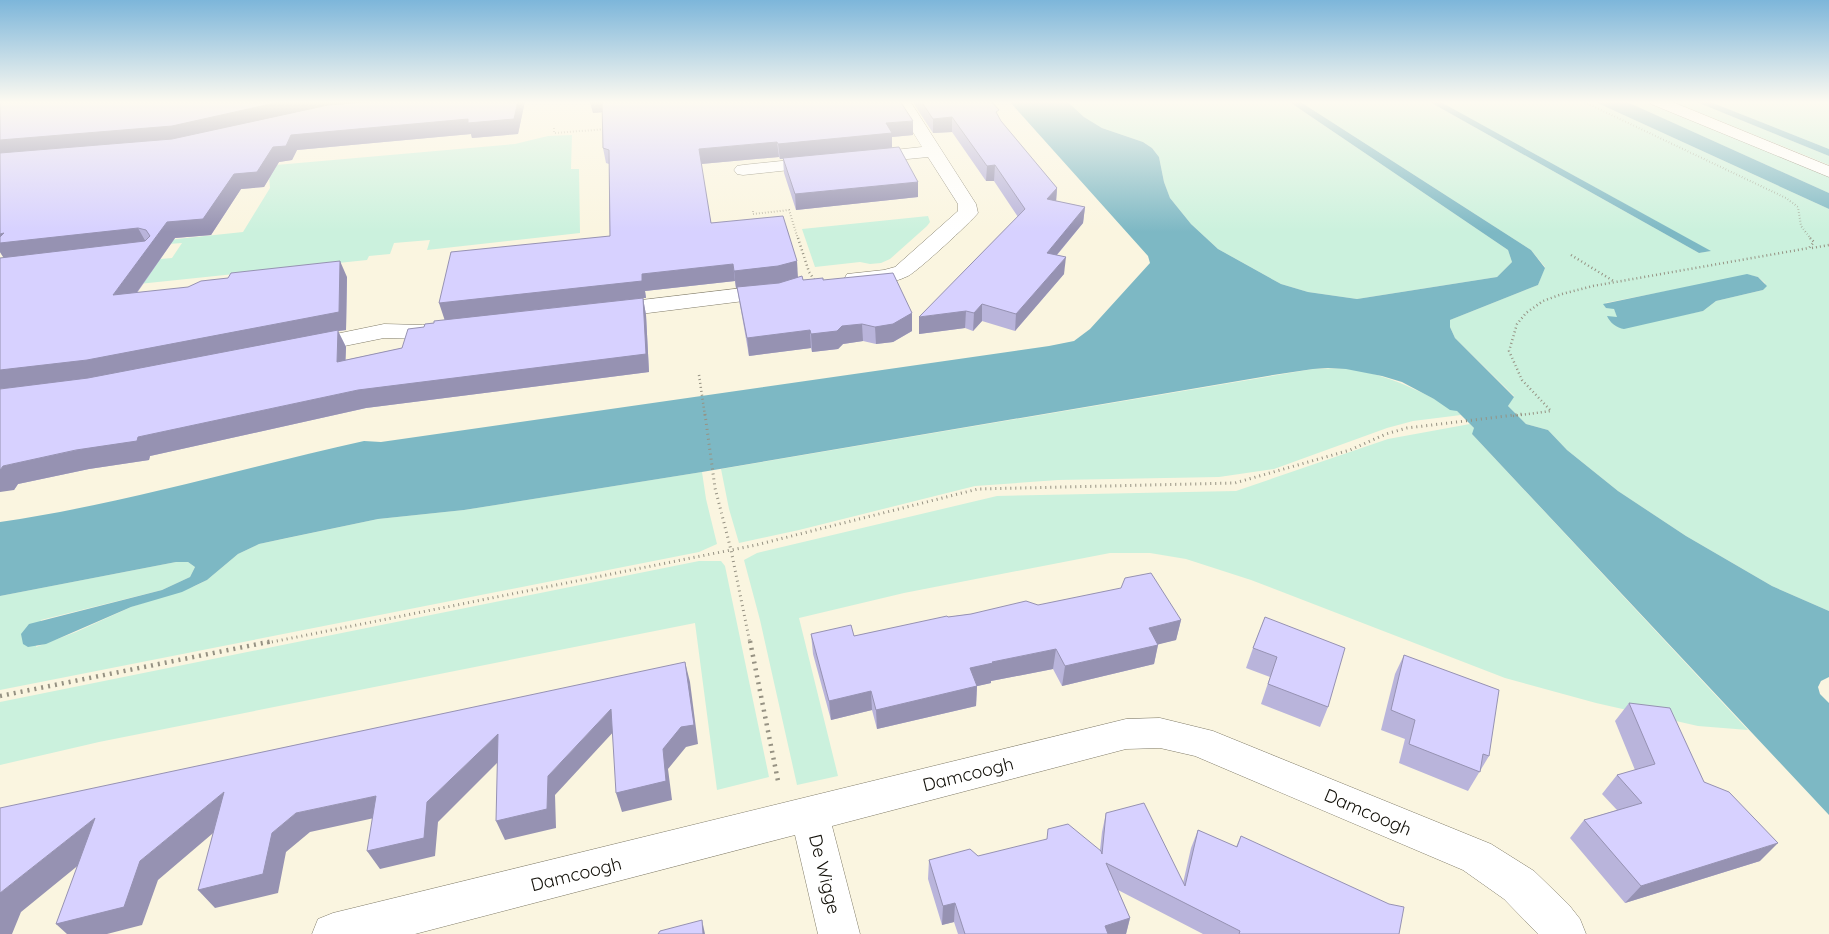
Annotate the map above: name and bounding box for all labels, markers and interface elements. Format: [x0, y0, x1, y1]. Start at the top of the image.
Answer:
street label: Damcoogh [920, 752, 1016, 796]
street label: Damcoogh [1321, 783, 1415, 841]
street label: De Wigge [804, 832, 846, 916]
street label: Damcoogh [528, 852, 624, 896]

